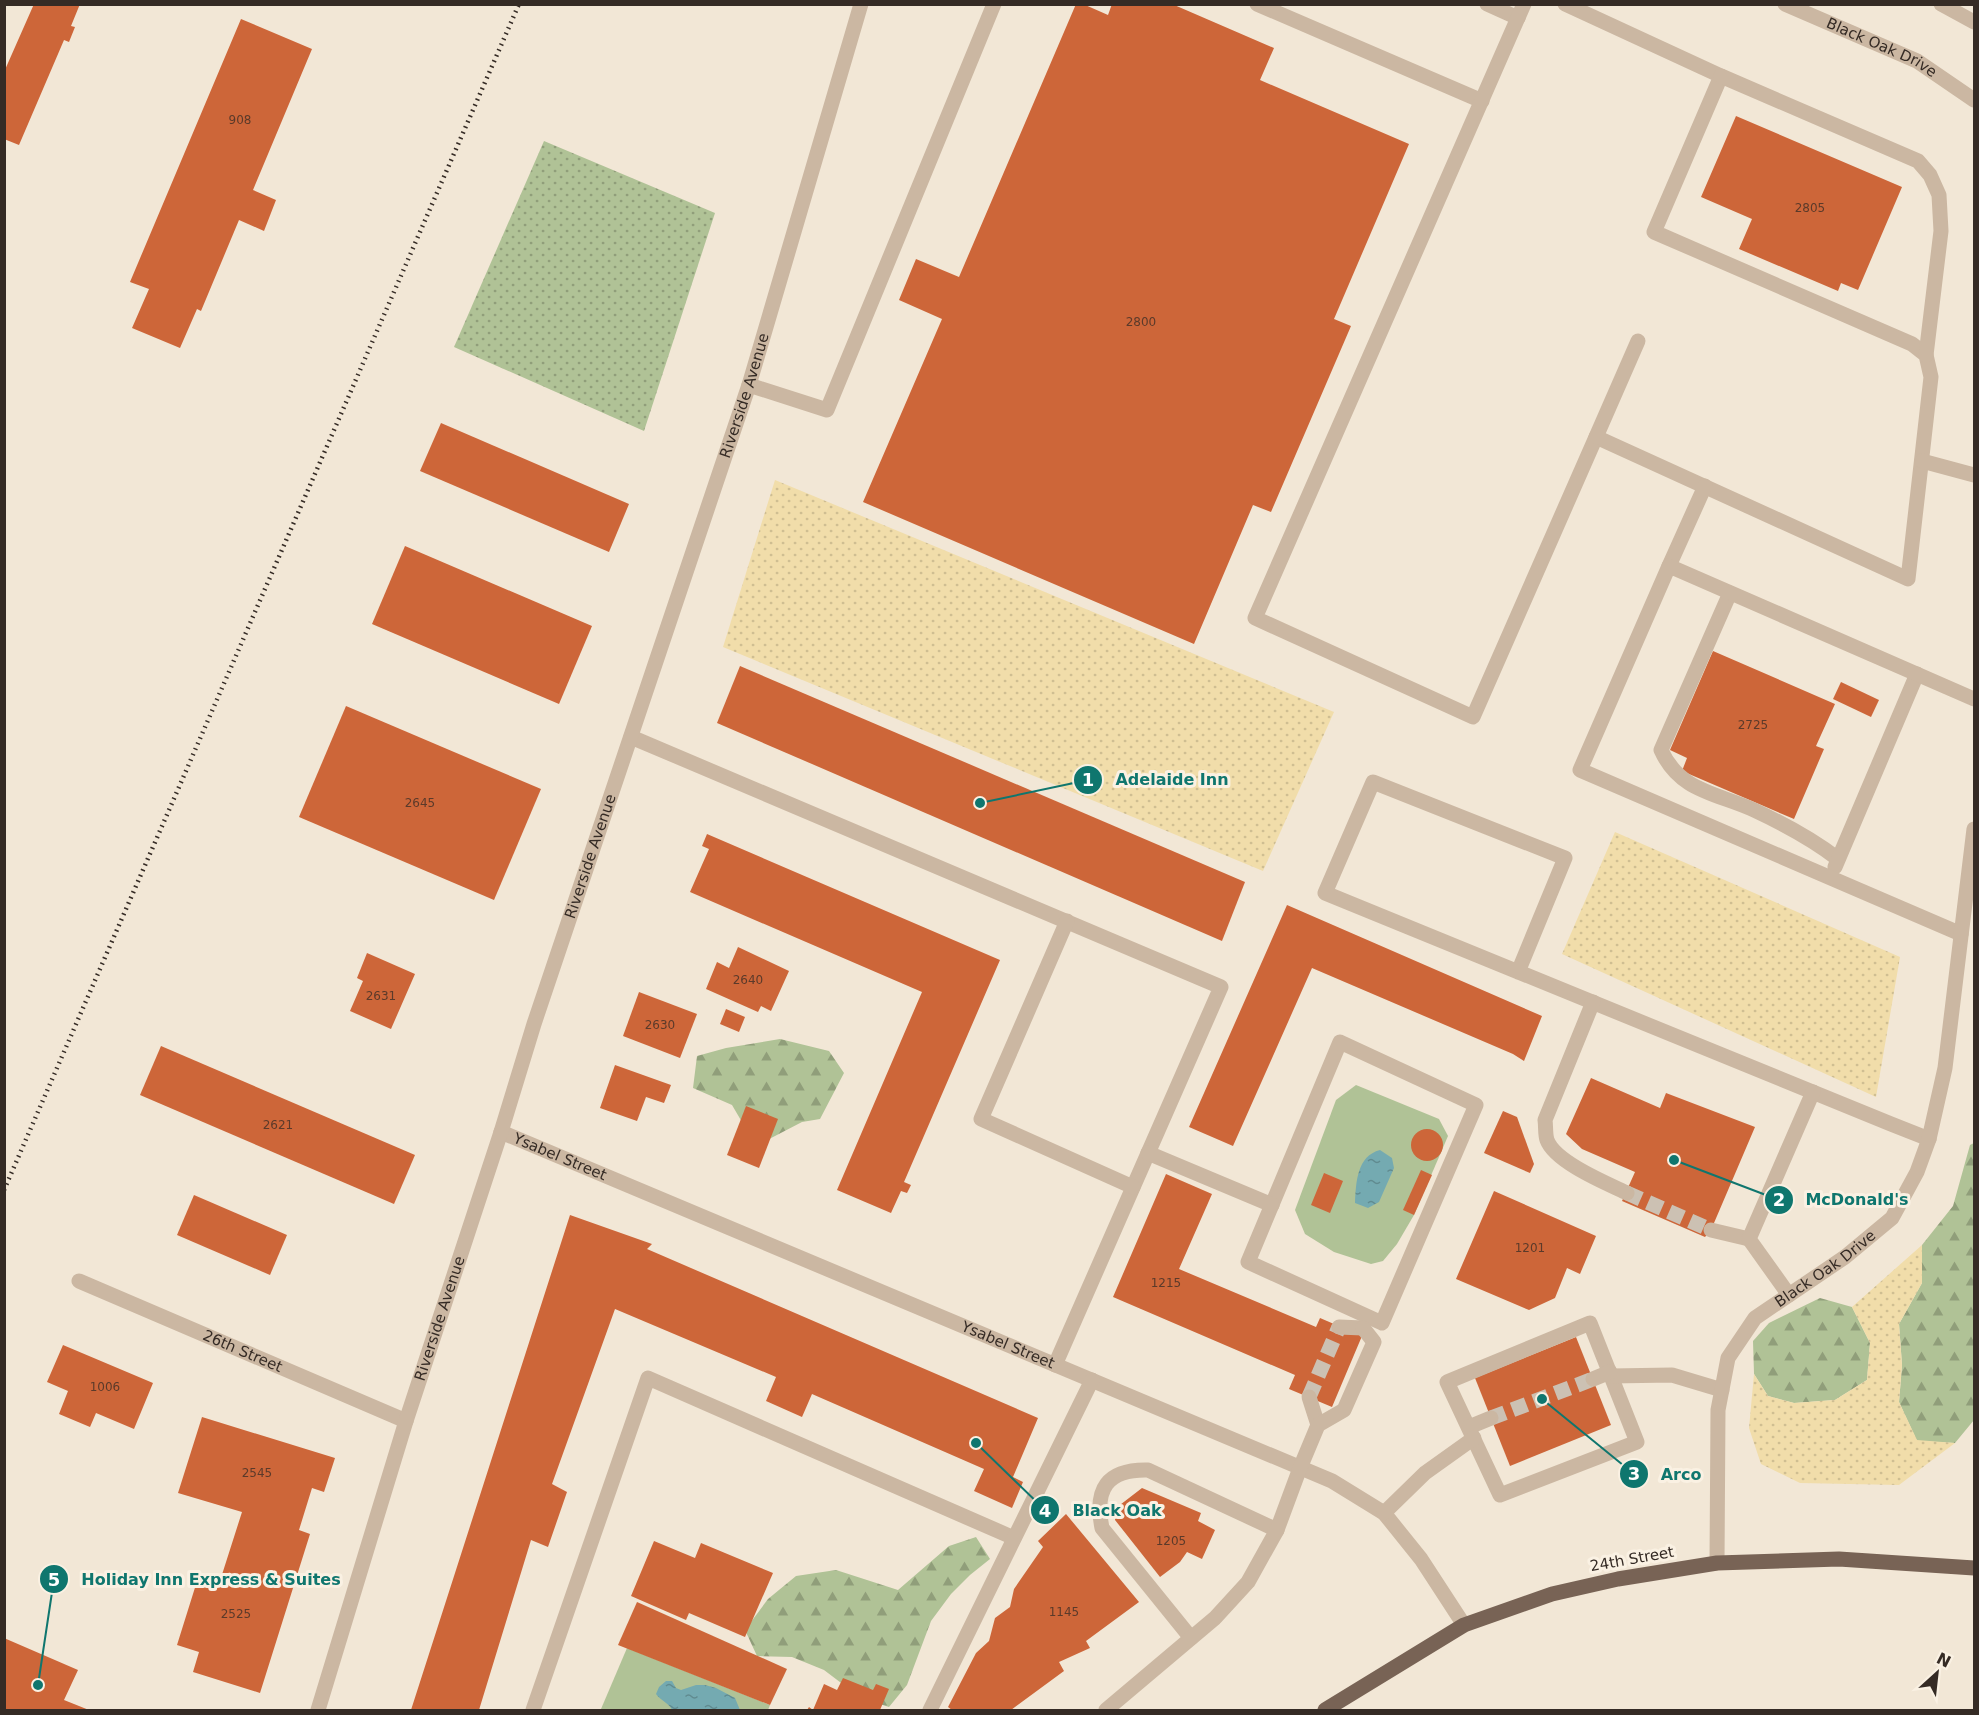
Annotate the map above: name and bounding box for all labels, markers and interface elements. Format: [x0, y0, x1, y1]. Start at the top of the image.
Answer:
street label: Black Oak Drive [1824, 14, 1940, 81]
house number: 908 [229, 113, 251, 127]
house number: 2805 [1795, 201, 1825, 215]
house number: 2800 [1126, 315, 1156, 329]
street label: Riverside Avenue [716, 331, 773, 460]
house number: 2725 [1738, 718, 1768, 732]
callout: Adelaide Inn [1073, 763, 1241, 797]
text: 1 [1082, 769, 1094, 790]
text: Adelaide Inn [1115, 770, 1229, 789]
street label: Riverside Avenue [561, 792, 620, 921]
house number: 2645 [405, 796, 435, 810]
house number: 2640 [733, 973, 763, 987]
house number: 2631 [366, 989, 396, 1003]
house number: 2630 [645, 1018, 675, 1032]
house number: 2621 [263, 1118, 293, 1132]
street label: Ysabel Street [510, 1129, 609, 1184]
callout: McDonald's [1764, 1183, 1921, 1217]
text: 2 [1773, 1189, 1785, 1210]
text: McDonald's [1805, 1190, 1909, 1209]
street label: Black Oak Drive [1771, 1226, 1879, 1311]
house number: 1201 [1515, 1241, 1545, 1255]
street label: Riverside Avenue [411, 1254, 469, 1383]
house number: 1215 [1151, 1276, 1181, 1290]
street label: Ysabel Street [958, 1317, 1058, 1373]
street label: 26th Street [200, 1326, 285, 1376]
house number: 1006 [90, 1380, 120, 1394]
callout: Arco [1619, 1457, 1713, 1491]
text: 3 [1628, 1463, 1640, 1484]
text: Arco [1661, 1465, 1701, 1484]
house number: 2545 [242, 1466, 272, 1480]
callout: Black Oak [1030, 1493, 1173, 1527]
text: 4 [1039, 1500, 1051, 1521]
text: Black Oak [1072, 1501, 1162, 1520]
house number: 1205 [1156, 1534, 1186, 1548]
street label: 24th Street [1589, 1543, 1675, 1575]
callout: Holiday Inn Express & Suites [39, 1562, 353, 1596]
text: 5 [48, 1569, 60, 1590]
text: Holiday Inn Express & Suites [81, 1570, 341, 1589]
house number: 1145 [1049, 1605, 1079, 1619]
house number: 2525 [221, 1607, 251, 1621]
north arrow [1907, 1643, 1967, 1703]
text: N [1933, 1649, 1954, 1672]

